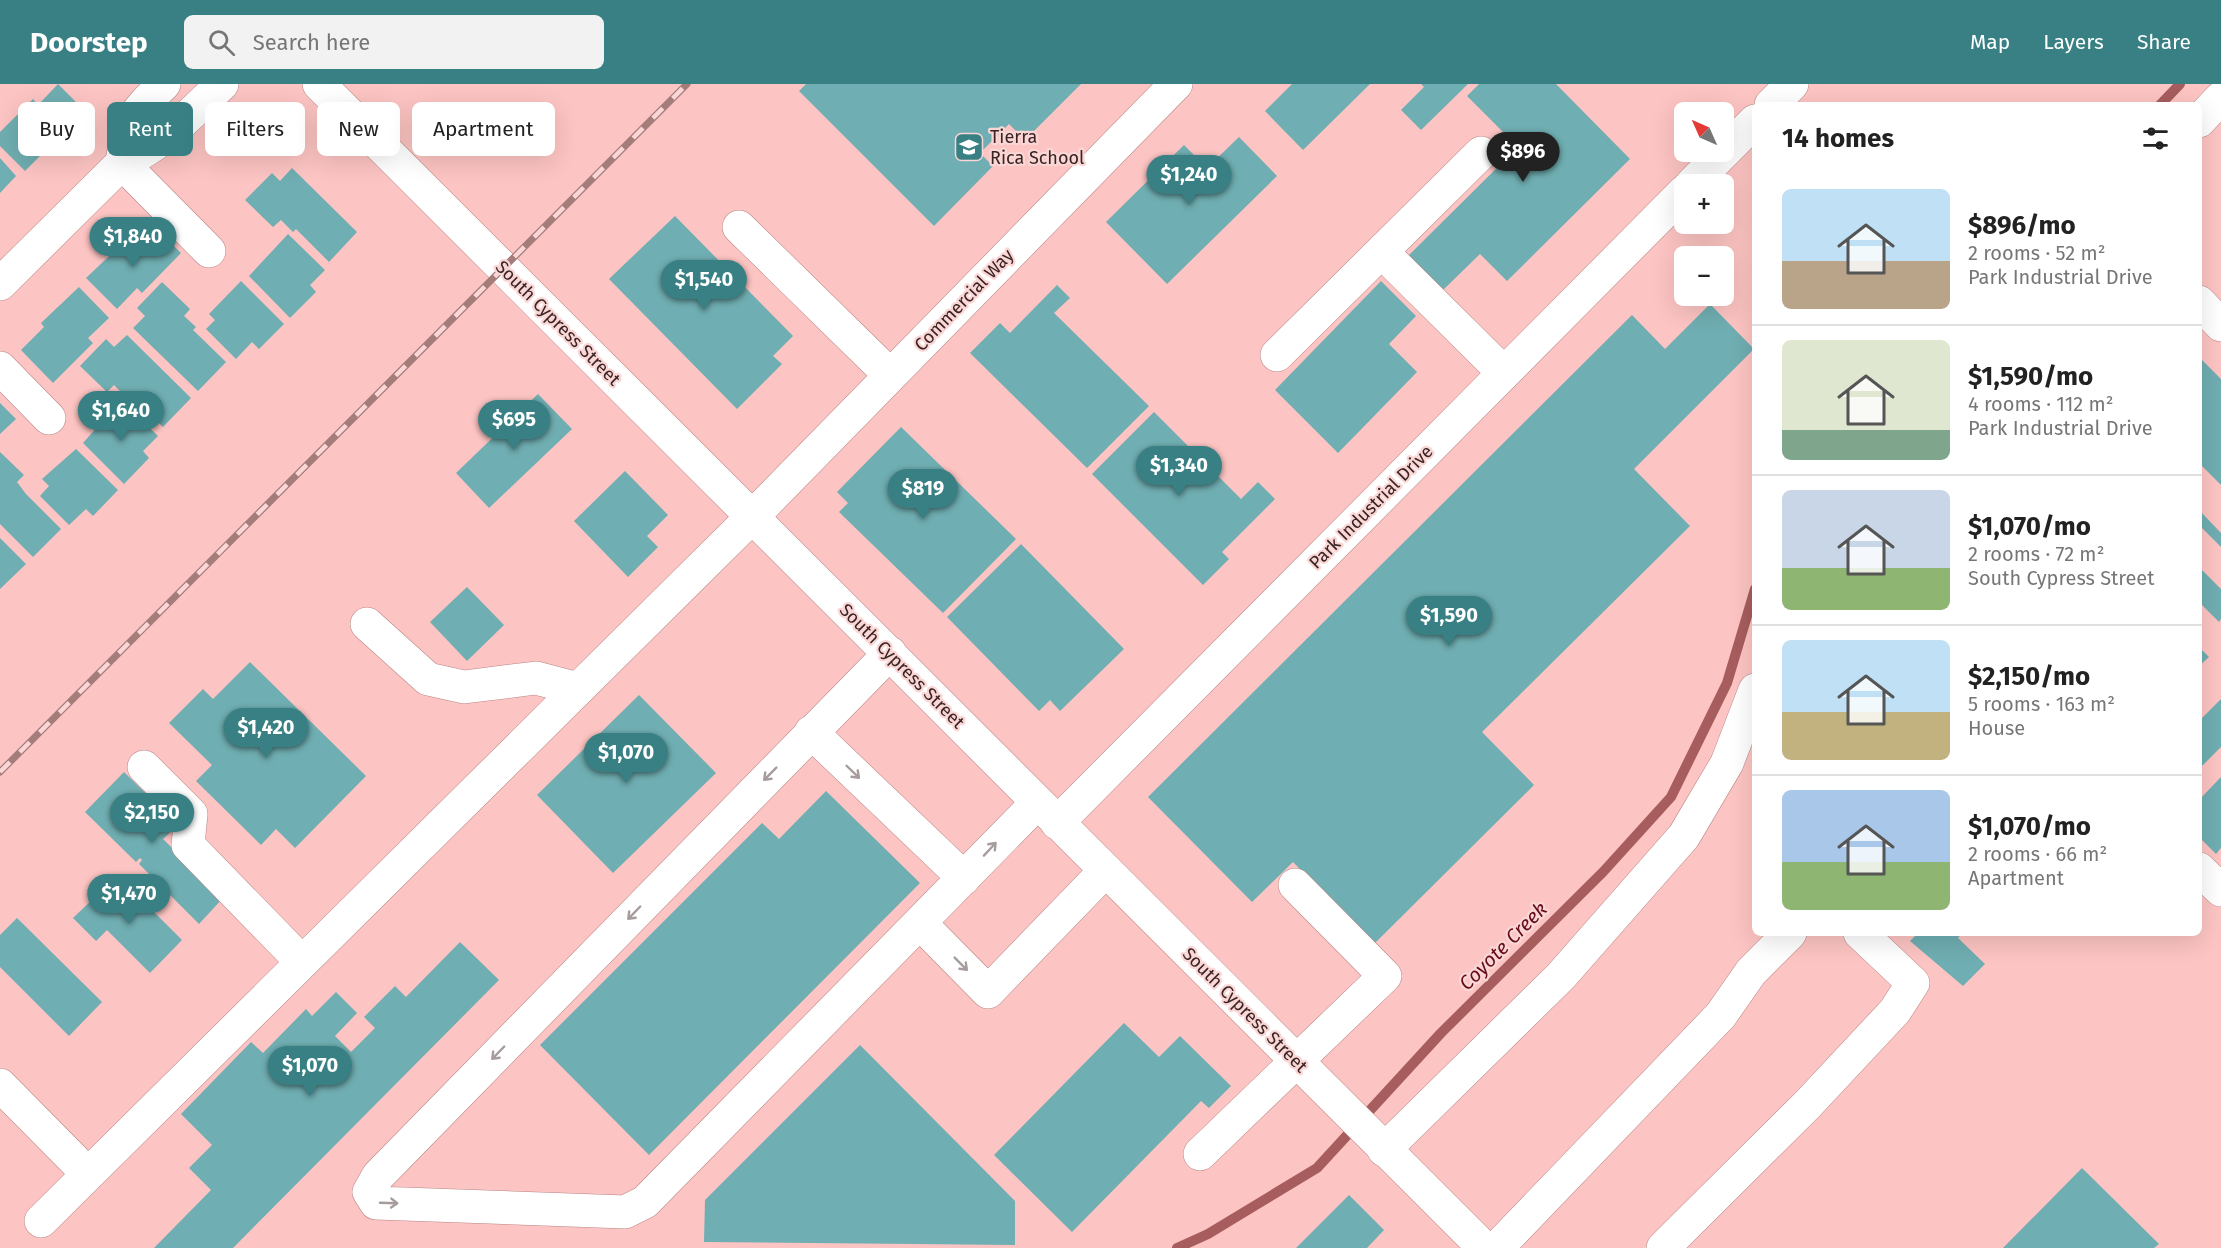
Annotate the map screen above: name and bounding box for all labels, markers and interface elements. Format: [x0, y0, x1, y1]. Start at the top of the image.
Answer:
search box [184, 15, 604, 69]
text: Doorstep [30, 26, 148, 59]
icon: search [205, 26, 238, 59]
text: Search here [253, 29, 370, 56]
text: Map [1970, 29, 2010, 55]
text: Layers [2043, 29, 2104, 55]
text: Share [2137, 29, 2191, 55]
chip: Buy [18, 102, 95, 156]
chip: Rent [107, 102, 193, 156]
chip: Filters [205, 102, 305, 156]
chip: New [317, 102, 400, 156]
chip: Apartment [412, 102, 555, 156]
north arrow [1674, 102, 1734, 162]
map controls [1674, 102, 1734, 306]
icon: filters [2139, 122, 2172, 155]
text: 14 homes [1782, 123, 1894, 154]
place label: Tierra Rica School [990, 126, 1084, 169]
school or university icon: Tierra Rica School [953, 131, 985, 163]
pin: $896 [1487, 132, 1559, 183]
text: $896 [1501, 139, 1545, 163]
pin: $1,240 [1140, 155, 1238, 206]
text: $1,240 [1160, 162, 1218, 186]
button: + [1674, 174, 1734, 234]
text: $896/mo [1968, 210, 2076, 241]
icon: home [1830, 213, 1902, 285]
pin: $1,840 [84, 217, 182, 268]
text: $1,840 [104, 224, 162, 248]
text: 2 rooms · 52 m² [1968, 241, 2106, 265]
street label: Commercial Way [910, 244, 1018, 356]
button: − [1674, 246, 1734, 306]
street label: South Cypress Street [491, 256, 625, 390]
pin: $1,540 [655, 260, 753, 311]
text: Park Industrial Drive [1968, 265, 2153, 289]
text: $1,540 [675, 267, 733, 291]
text: $1,590/mo [1968, 361, 2093, 392]
icon: home [1830, 364, 1902, 436]
pin: $1,640 [72, 391, 170, 442]
text: 4 rooms · 112 m² [1968, 392, 2114, 416]
text: $1,640 [92, 398, 150, 422]
pin: $695 [478, 400, 550, 451]
text: $695 [492, 407, 536, 431]
text: Park Industrial Drive [1968, 416, 2153, 440]
street label: Park Industrial Drive [1304, 440, 1438, 574]
pin: $1,340 [1130, 446, 1228, 497]
text: $1,340 [1150, 453, 1208, 477]
pin: $819 [887, 469, 959, 520]
text: $819 [902, 476, 944, 500]
text: $1,070/mo [1968, 511, 2091, 542]
icon: home [1830, 514, 1902, 586]
text: 2 rooms · 72 m² [1968, 542, 2104, 566]
text: South Cypress Street [1968, 566, 2154, 590]
pin: $1,590 [1400, 596, 1498, 647]
street label: South Cypress Street [835, 599, 969, 733]
text: $1,590 [1420, 603, 1478, 627]
text: $2,150/mo [1968, 661, 2090, 692]
icon: home [1830, 664, 1902, 736]
text: 5 rooms · 163 m² [1968, 692, 2115, 716]
pin: $1,420 [217, 708, 315, 759]
text: $1,420 [238, 715, 294, 739]
text: House [1968, 716, 2025, 740]
pin: $1,070 [577, 733, 675, 784]
text: $1,070 [598, 740, 654, 764]
one-way arrow [846, 765, 861, 780]
one-way arrow [763, 766, 777, 781]
pin: $2,150 [103, 793, 201, 844]
text: $2,150 [124, 800, 180, 824]
text: $1,070/mo [1968, 811, 2091, 842]
icon: home [1830, 814, 1902, 886]
one-way arrow [983, 842, 997, 857]
text: 2 rooms · 66 m² [1968, 842, 2107, 866]
text: Apartment [1968, 866, 2064, 890]
pin: $1,470 [80, 874, 178, 925]
text: $1,470 [101, 881, 157, 905]
water label: Coyote Creek [1454, 897, 1552, 995]
one-way arrow [626, 906, 641, 921]
street label: South Cypress Street [1178, 943, 1312, 1077]
one-way arrow [954, 957, 968, 972]
one-way arrow [490, 1045, 505, 1060]
pin: $1,070 [261, 1046, 359, 1097]
text: $1,070 [282, 1053, 338, 1077]
one-way arrow [379, 1198, 399, 1209]

